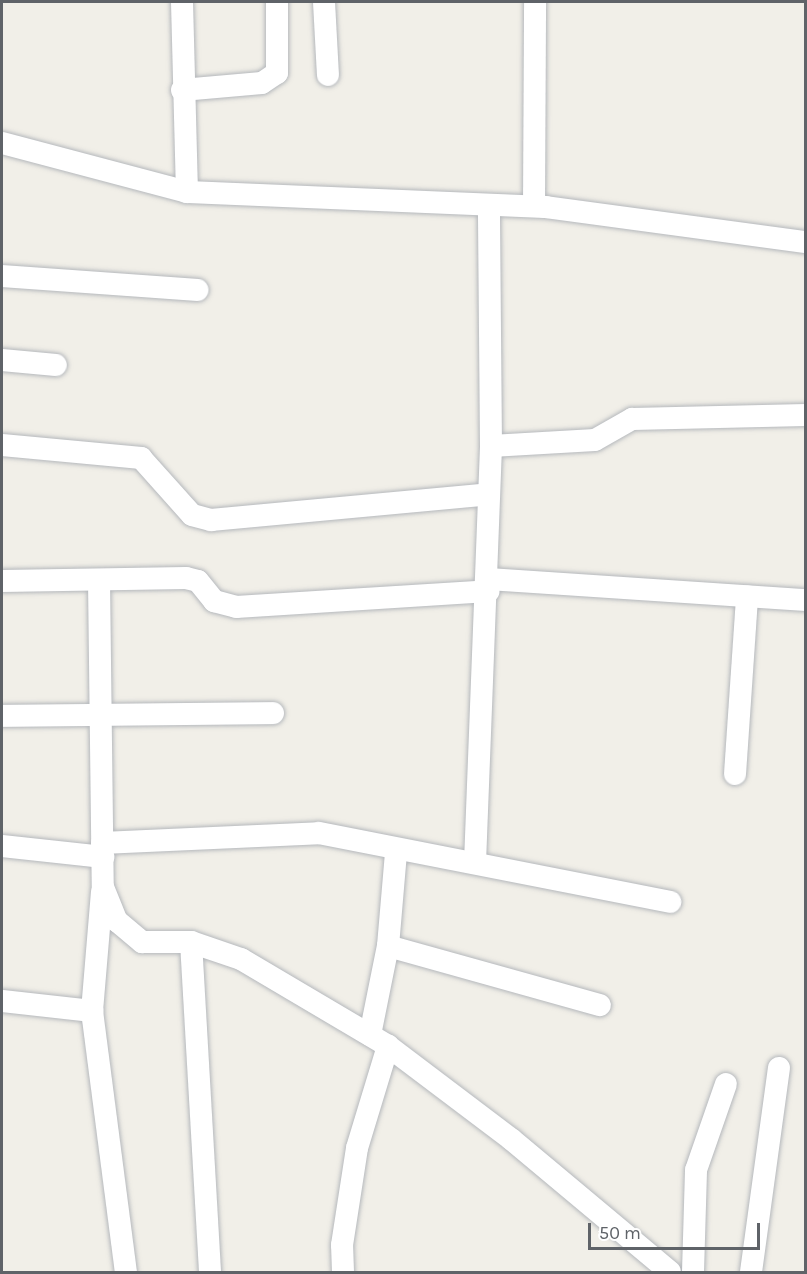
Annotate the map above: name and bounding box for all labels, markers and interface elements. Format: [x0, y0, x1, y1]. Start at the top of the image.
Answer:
scale bar [591, 1211, 764, 1249]
text: 50 m [599, 1222, 641, 1244]

